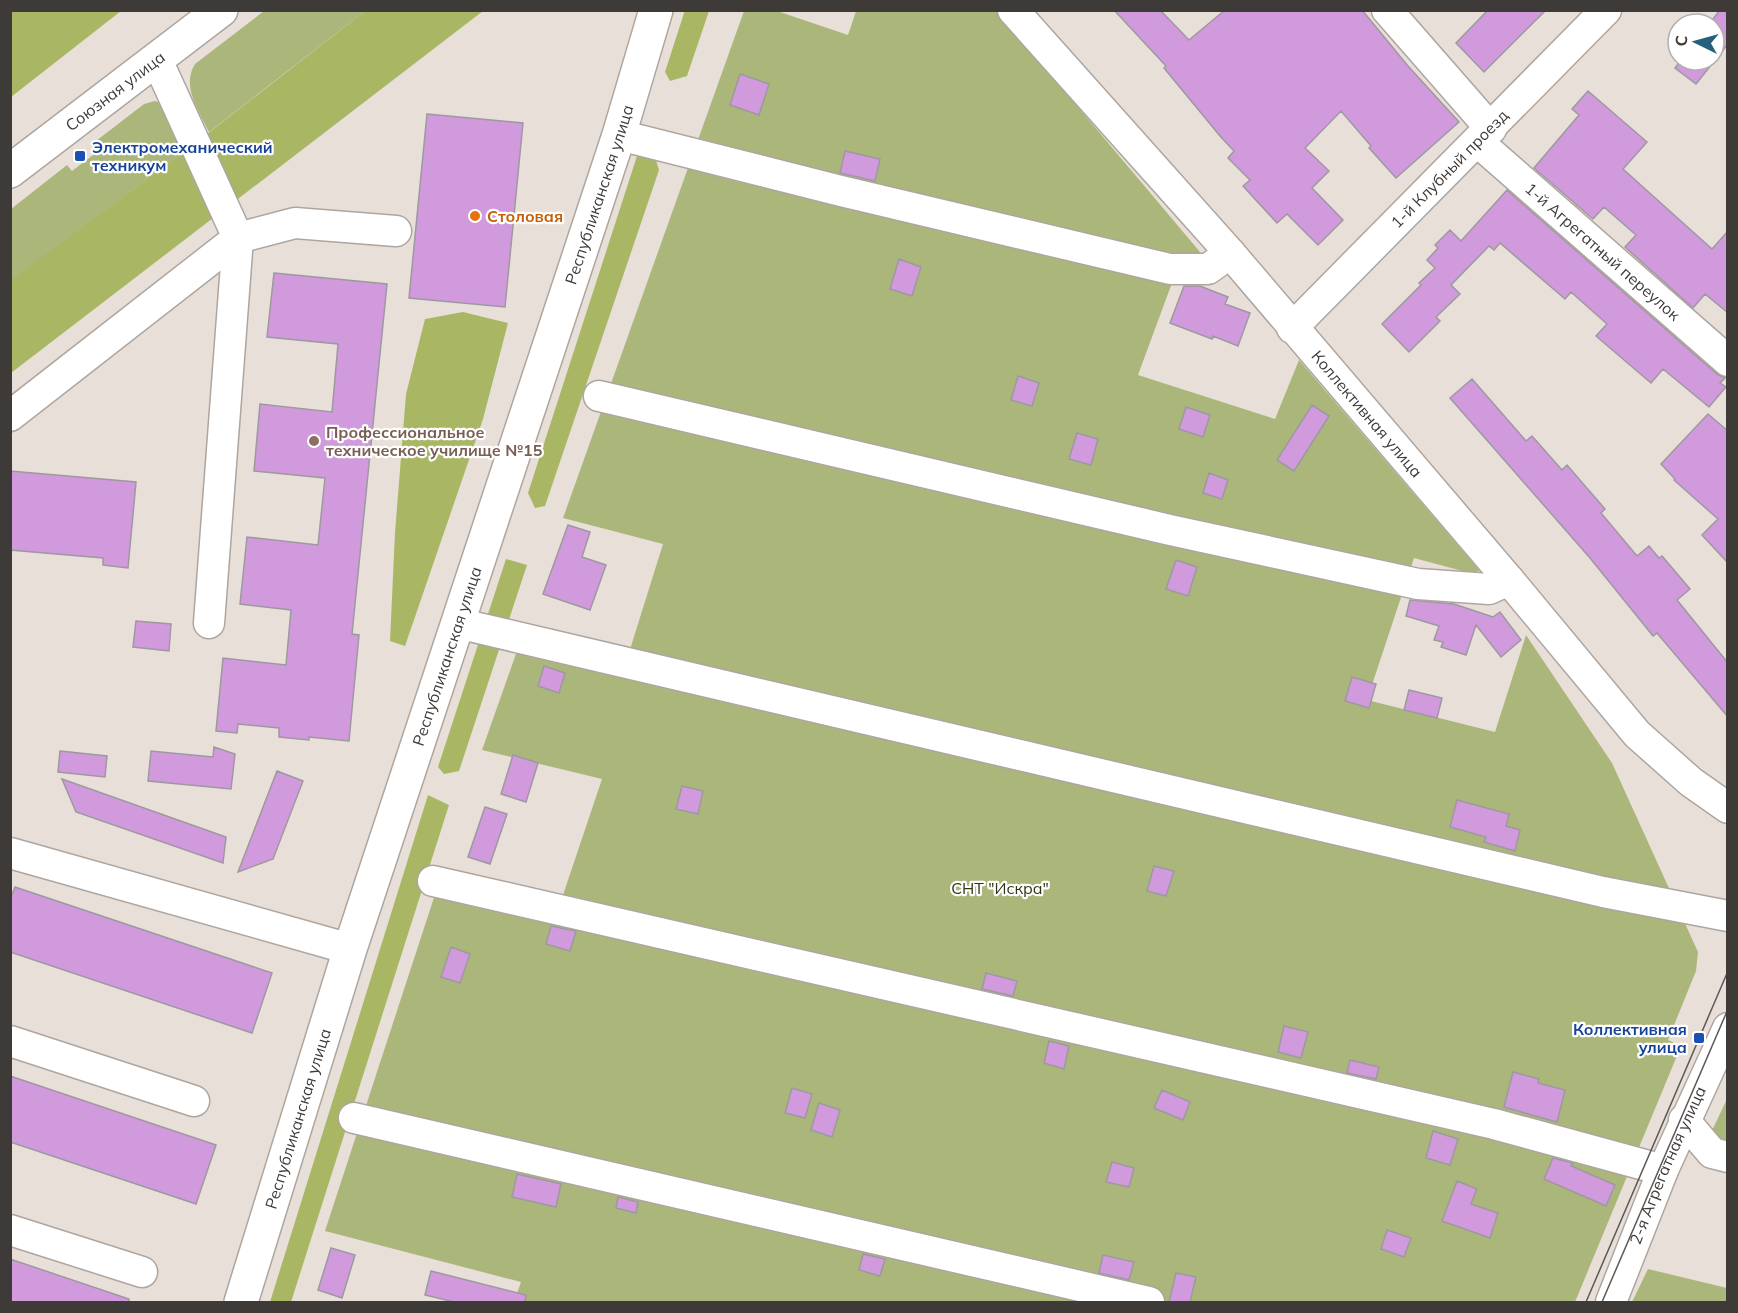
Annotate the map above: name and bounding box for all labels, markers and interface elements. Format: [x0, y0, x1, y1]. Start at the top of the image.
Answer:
north arrow [1666, 12, 1726, 72]
text: С [1671, 34, 1691, 47]
street label: Союзная улица [61, 47, 169, 135]
street label: Республиканская улица [560, 102, 637, 287]
street label: 1-й Клубный проезд [1386, 105, 1512, 232]
place label: Электромеханический техникум [92, 137, 273, 175]
marker: Электромеханический техникум [73, 149, 87, 163]
street label: 1-й Агрегатный переулок [1521, 178, 1685, 325]
place label: Столовая [487, 206, 563, 226]
marker: Столовая [468, 209, 482, 223]
street label: Коллективная улица [1307, 346, 1427, 481]
place label: Профессиональное техническое училище №15 [326, 422, 543, 460]
marker: Профессиональное техническое училище №15 [307, 434, 321, 448]
street label: Республиканская улица [408, 564, 486, 748]
park label: СНТ "Искра" [951, 878, 1049, 898]
place label: Коллективная улица [1573, 1019, 1687, 1057]
street label: Республиканская улица [260, 1026, 335, 1211]
marker: Коллективная улица [1692, 1031, 1706, 1045]
street label: 2-я Агрегатная улица [1625, 1083, 1710, 1247]

